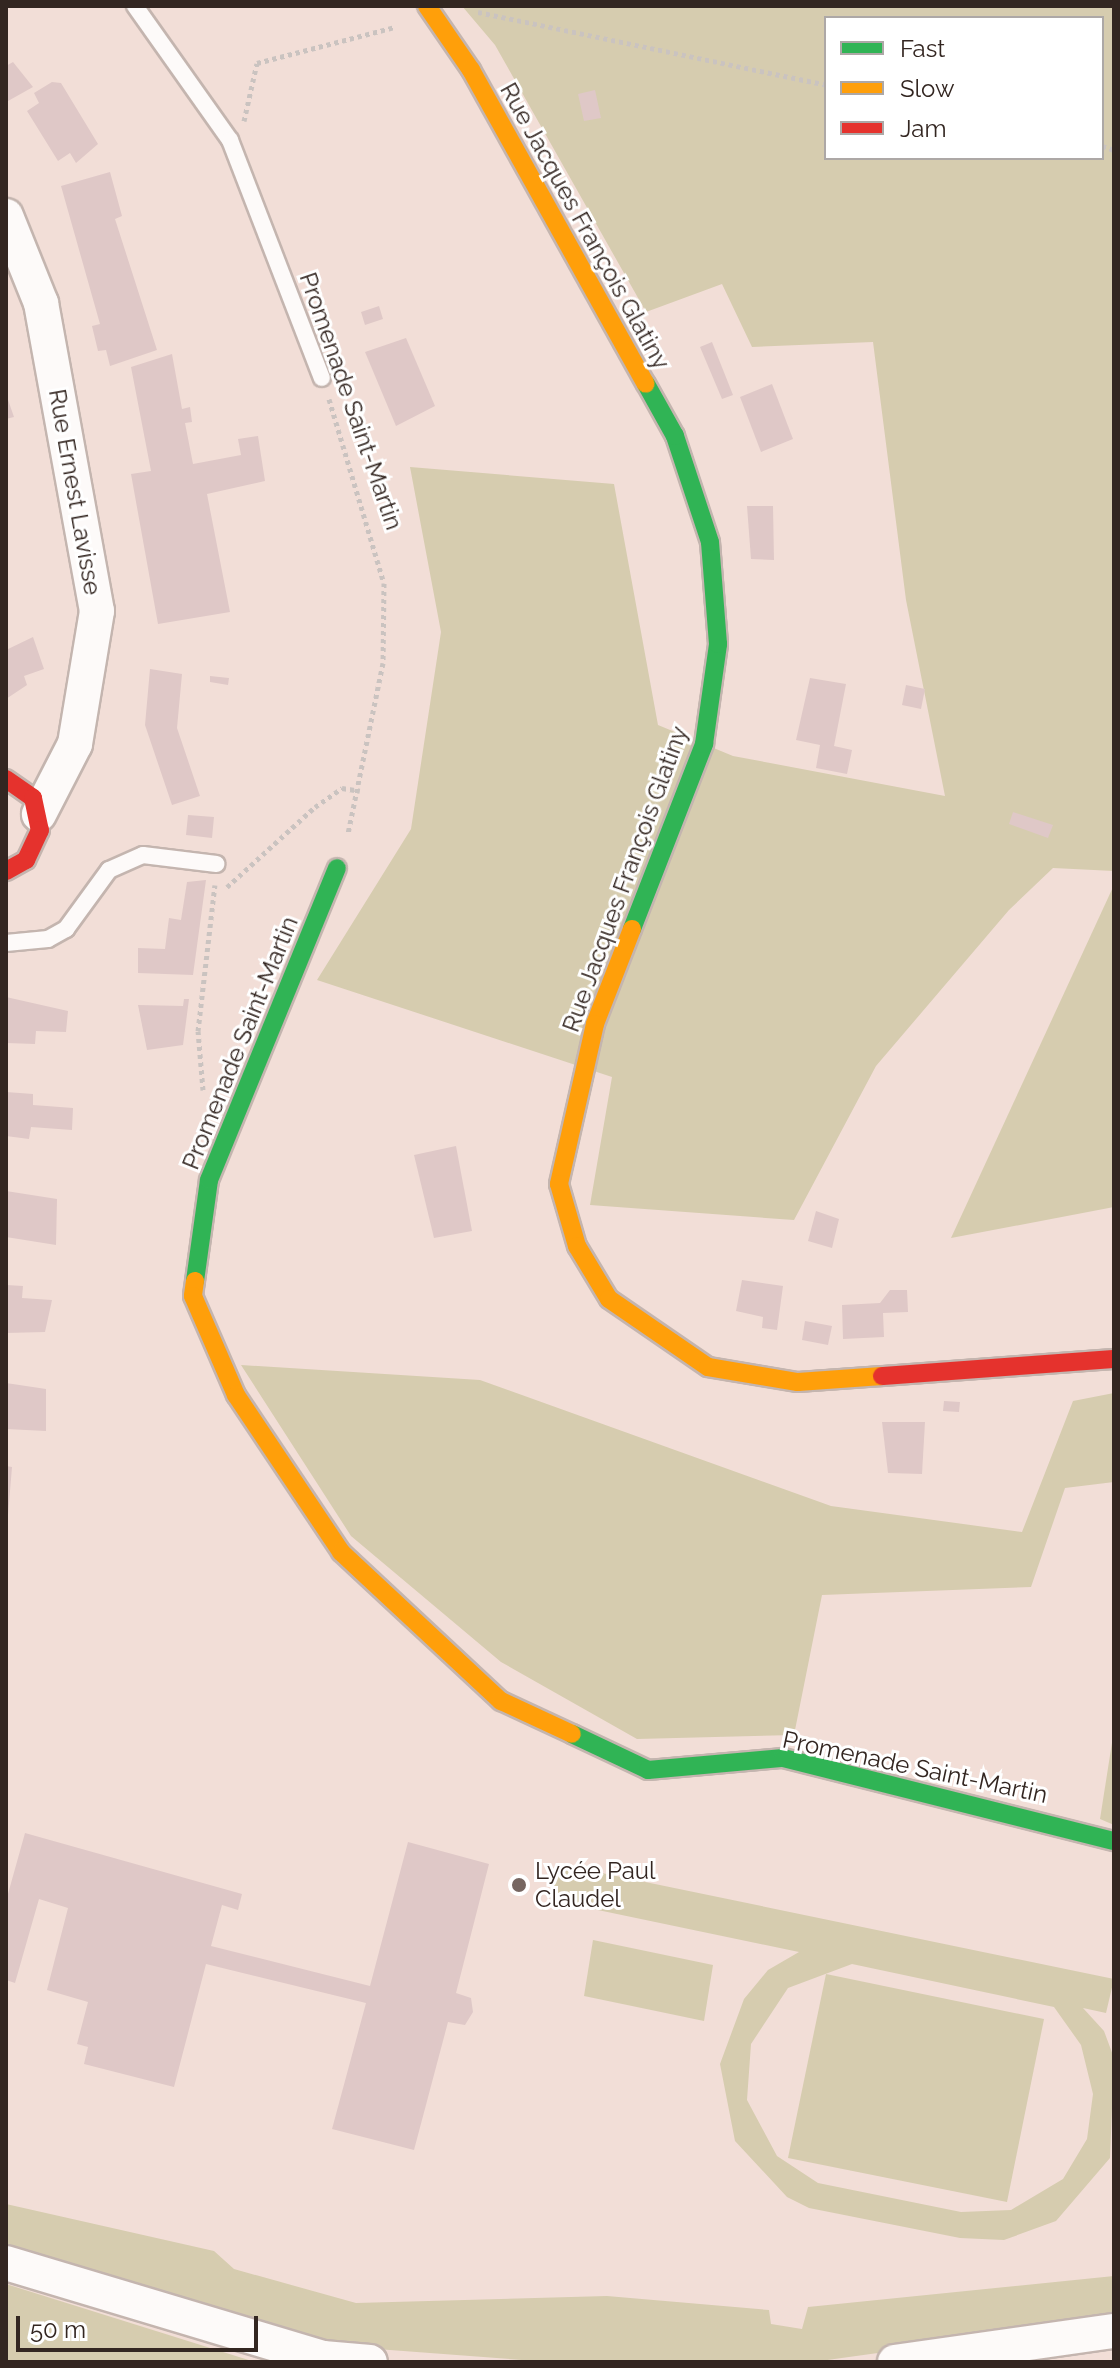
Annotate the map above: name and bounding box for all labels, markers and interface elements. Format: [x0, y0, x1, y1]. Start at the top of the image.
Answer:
legend [824, 16, 1104, 160]
text: Fast [900, 34, 945, 63]
text: Slow [900, 74, 954, 103]
street label: Rue Jacques François Glatiny [494, 77, 676, 375]
text: Jam [900, 114, 946, 143]
street label: Promenade Saint-Martin [293, 269, 409, 533]
street label: Rue Ernest Lavisse [43, 387, 107, 597]
street label: Rue Jacques François Glatiny [556, 722, 694, 1036]
street label: Promenade Saint-Martin [176, 912, 304, 1174]
street label: Promenade Saint-Martin [780, 1725, 1050, 1809]
place label: Lycée Paul Claudel [535, 1857, 656, 1913]
marker: Lycée Paul Claudel [510, 1876, 528, 1894]
scale bar [20, 2300, 262, 2350]
text: 50 m [30, 2315, 86, 2344]

